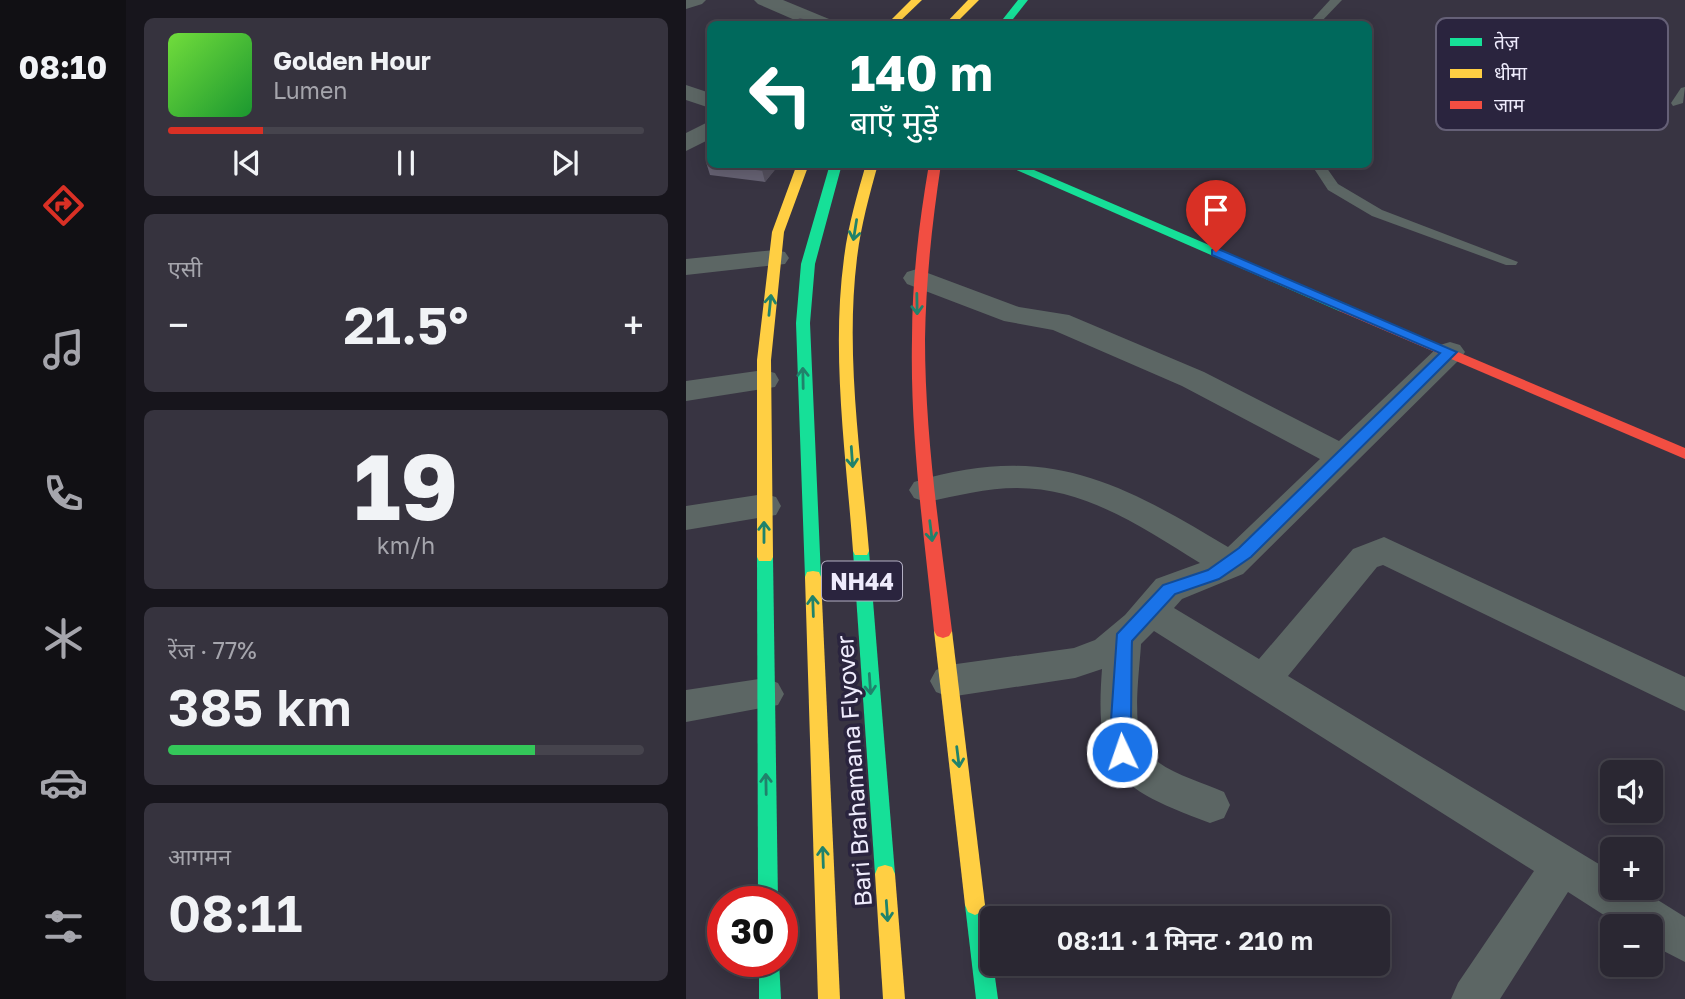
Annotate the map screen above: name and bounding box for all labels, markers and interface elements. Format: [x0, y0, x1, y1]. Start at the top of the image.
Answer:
legend [1436, 18, 1668, 130]
text: तेज़ [1494, 30, 1520, 53]
text: 140 m [850, 43, 993, 102]
text: Golden Hour [273, 45, 431, 76]
text: 08:10 [19, 48, 107, 86]
icon: left [735, 49, 826, 140]
text: धीमा [1494, 61, 1528, 84]
text: Lumen [273, 76, 347, 104]
text: जाम [1494, 93, 1525, 116]
text: बाएँ मुड़ें [850, 103, 939, 141]
icon: previous [228, 144, 266, 182]
icon: pause [387, 144, 425, 182]
icon: next [546, 144, 584, 182]
pin [1186, 180, 1246, 252]
icon: directions [39, 181, 88, 230]
icon: arrive [1197, 191, 1235, 229]
one-way arrow [848, 218, 861, 241]
text: एसी [168, 254, 202, 282]
text: 21.5° [344, 293, 468, 355]
one-way arrow [910, 293, 924, 316]
one-way arrow [764, 294, 777, 317]
text: − [168, 302, 189, 347]
text: + [623, 302, 644, 347]
icon: music [39, 325, 88, 374]
one-way arrow [796, 367, 810, 390]
text: 19 [354, 431, 458, 540]
one-way arrow [846, 445, 859, 468]
icon: phone [39, 469, 88, 518]
one-way arrow [925, 520, 938, 542]
one-way arrow [758, 521, 771, 544]
text: km/h [377, 531, 435, 559]
road number: NH44 [822, 562, 902, 600]
one-way arrow [807, 594, 820, 617]
icon: climate [39, 614, 88, 663]
street label: Bari Brahamana Flyover [829, 634, 877, 908]
text: रेंज · 77% [168, 636, 257, 664]
one-way arrow [864, 672, 877, 695]
text: 385 km [168, 675, 352, 737]
position arrow [1085, 715, 1159, 789]
one-way arrow [952, 745, 965, 768]
icon: car [39, 758, 88, 807]
map controls [1600, 760, 1663, 977]
button: sound [1600, 760, 1663, 823]
one-way arrow [759, 773, 772, 796]
button: + [1600, 837, 1663, 900]
text: आगमन [168, 842, 231, 870]
one-way arrow [817, 846, 830, 869]
text: 08:11 [168, 881, 302, 943]
speed limit sign: 30 [707, 886, 798, 977]
one-way arrow [881, 899, 894, 921]
icon: filters [39, 902, 88, 951]
button: − [1600, 914, 1663, 977]
text: 08:11 · 1 मिनट · 210 m [1057, 925, 1313, 956]

